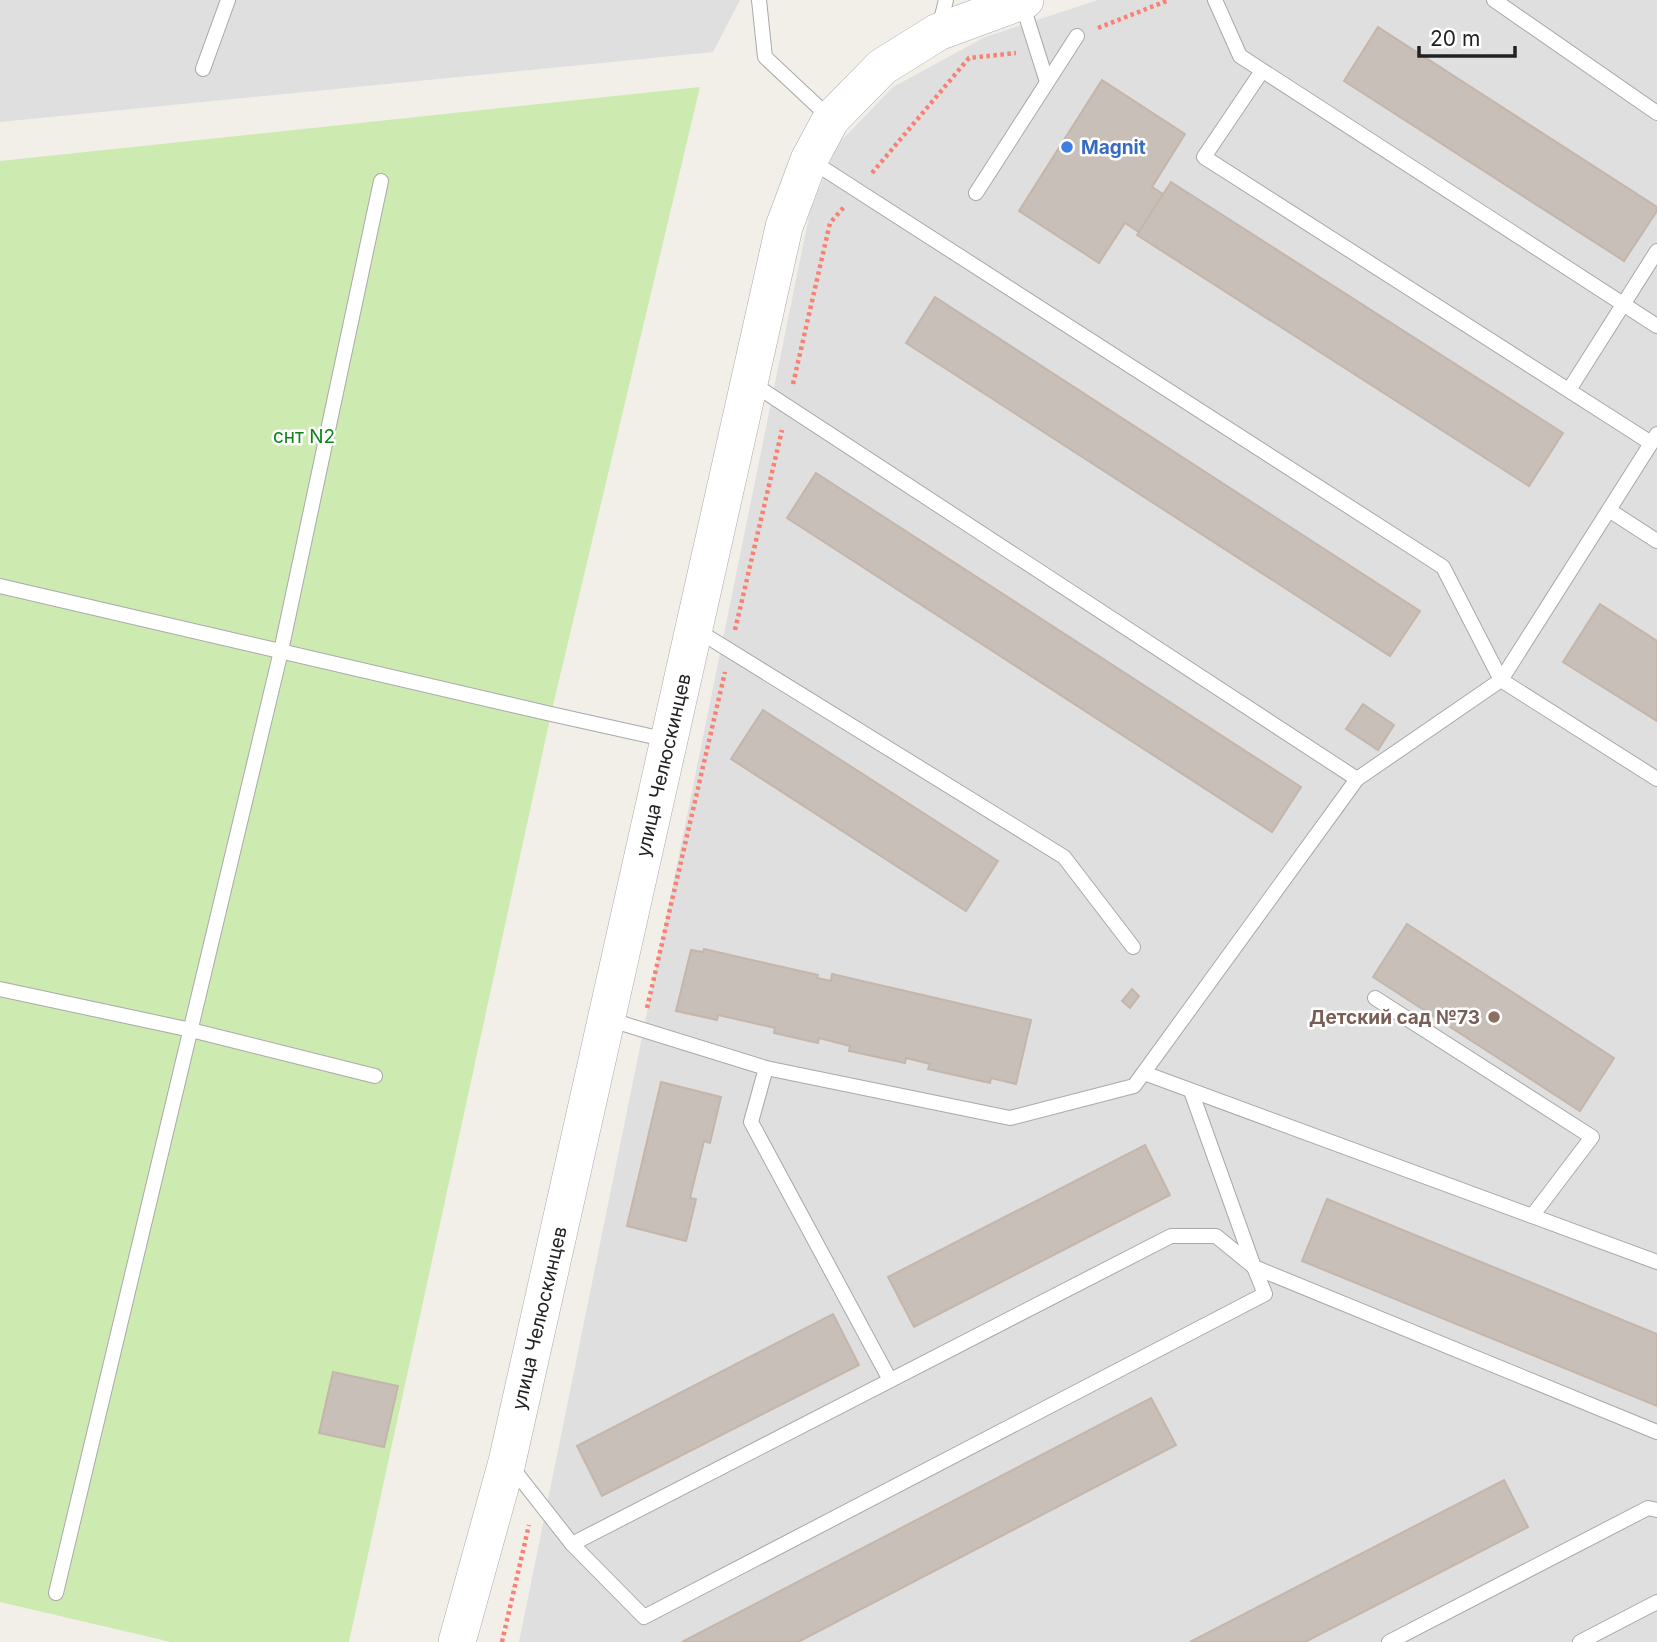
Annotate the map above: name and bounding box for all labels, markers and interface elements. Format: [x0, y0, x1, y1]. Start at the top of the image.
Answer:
scale bar [1419, 14, 1515, 58]
text: 20 m [1430, 26, 1480, 51]
place label: Magnit [1081, 136, 1146, 159]
marker: Magnit [1059, 139, 1075, 155]
park label: снт N2 [273, 425, 335, 448]
street label: улица Челюскинцев [631, 671, 696, 859]
place label: Детский сад №73 [1309, 1006, 1480, 1029]
marker: Детский сад №73 [1486, 1009, 1502, 1025]
street label: улица Челюскинцев [507, 1224, 572, 1412]

